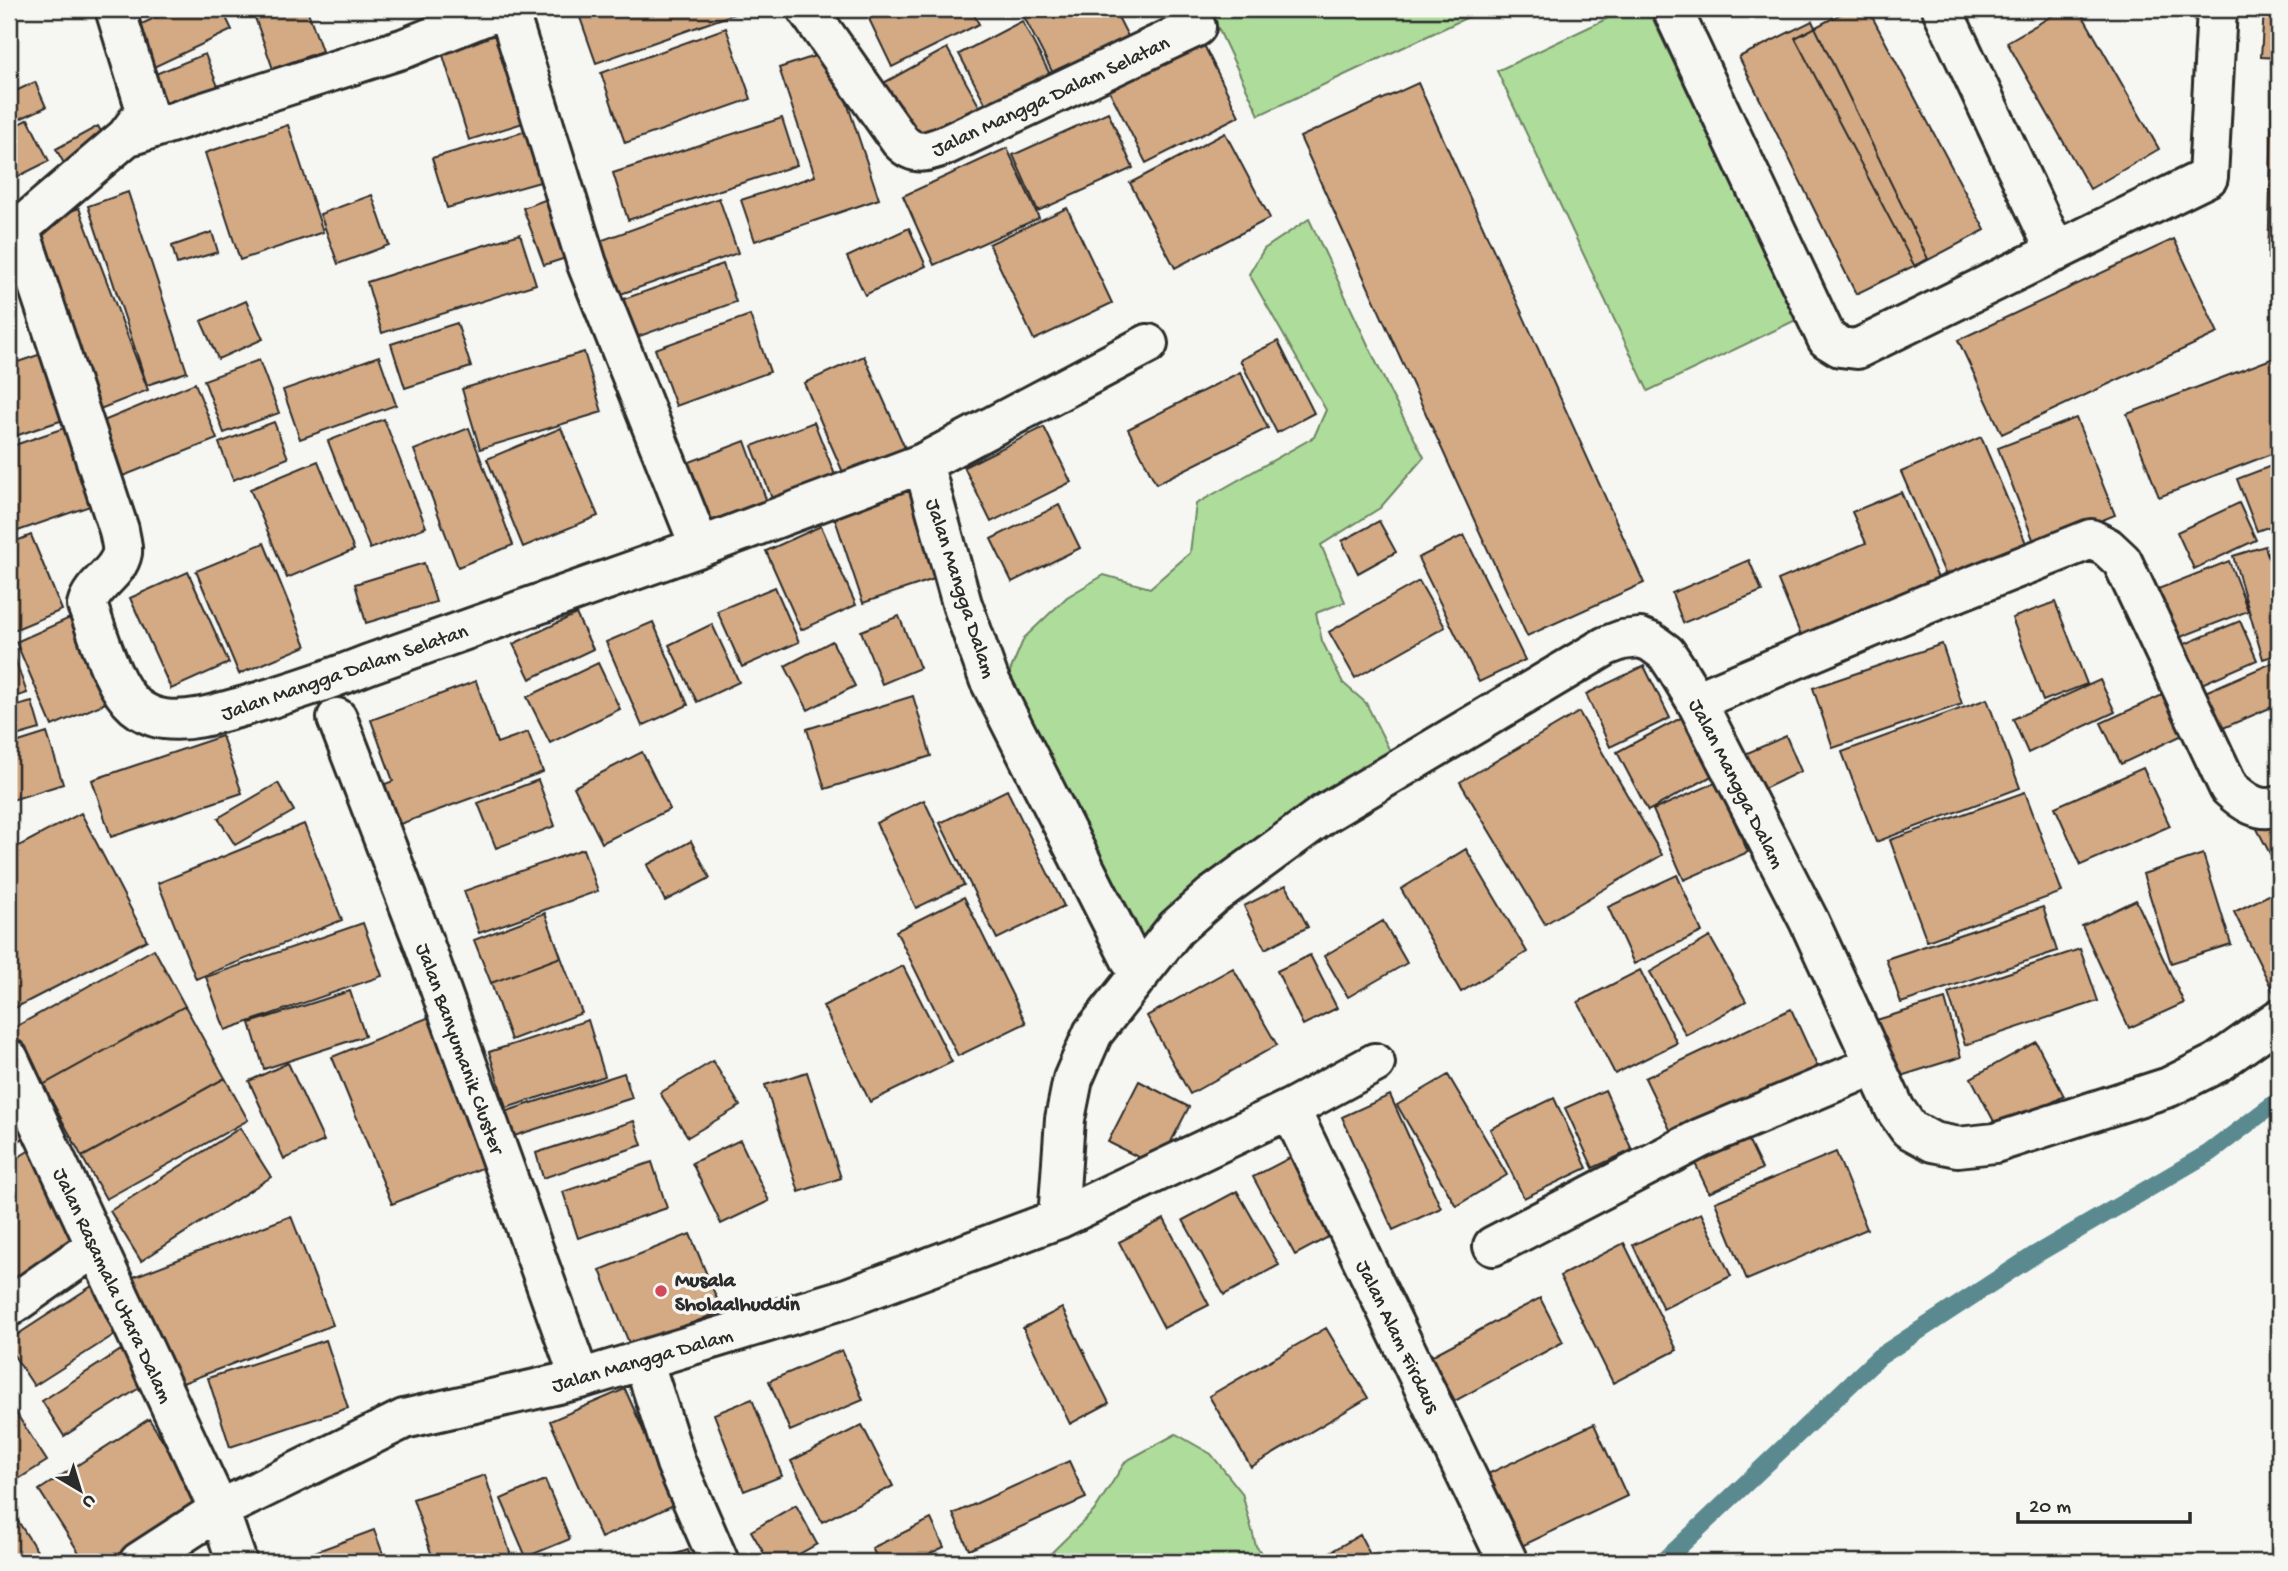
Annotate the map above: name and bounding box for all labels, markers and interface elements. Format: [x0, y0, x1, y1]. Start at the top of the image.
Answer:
street label: Jalan Mangga Dalam Selatan [929, 32, 1174, 164]
street label: Jalan Mangga Dalam [918, 496, 1000, 682]
street label: Jalan Mangga Dalam Selatan [218, 620, 472, 728]
street label: Jalan Mangga Dalam [1681, 695, 1789, 874]
street label: Jalan Banyumanik Cluster [408, 940, 508, 1159]
street label: Jalan Rasamala Utara Dalam [45, 1165, 176, 1408]
street label: Jalan Alam Firdaus [1348, 1257, 1444, 1419]
place label: Musala Sholaalhuddin [675, 1270, 801, 1319]
marker: Musala Sholaalhuddin [653, 1283, 669, 1299]
street label: Jalan Mangga Dalam [549, 1325, 737, 1400]
north arrow [46, 1456, 116, 1526]
scale bar [2018, 1480, 2190, 1524]
text: U [77, 1488, 100, 1513]
text: 20 m [2029, 1496, 2071, 1521]

